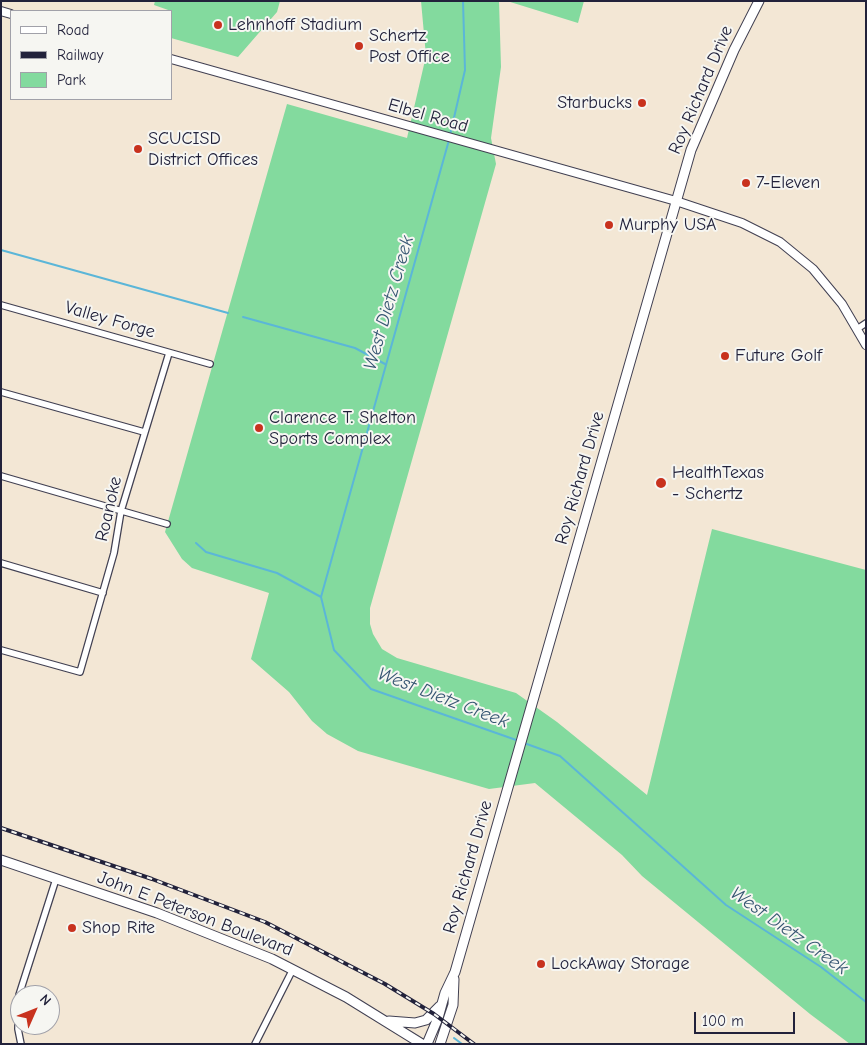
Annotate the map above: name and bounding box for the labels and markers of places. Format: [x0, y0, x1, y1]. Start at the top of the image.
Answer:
place label: Lehnhoff Stadium [228, 14, 362, 36]
marker: Lehnhoff Stadium [212, 19, 224, 31]
place label: Schertz Post Office [369, 25, 450, 68]
marker: Schertz Post Office [353, 40, 365, 52]
place label: Starbucks [557, 92, 632, 114]
marker: Starbucks [636, 97, 648, 109]
place label: SCUCISD District Offices [148, 128, 258, 170]
marker: SCUCISD District Offices [132, 143, 144, 155]
place label: 7-Eleven [756, 172, 820, 194]
marker: 7-Eleven [740, 177, 752, 189]
place label: Murphy USA [619, 214, 717, 236]
marker: Murphy USA [603, 219, 615, 231]
place label: Future Golf [735, 345, 822, 367]
marker: Future Golf [719, 350, 731, 362]
place label: Clarence T. Shelton Sports Complex [269, 407, 416, 449]
marker: Clarence T. Shelton Sports Complex [253, 422, 265, 434]
place label: HealthTexas - Schertz [672, 462, 764, 504]
marker: HealthTexas - Schertz [654, 476, 668, 490]
place label: Shop Rite [82, 917, 155, 939]
marker: Shop Rite [66, 922, 78, 934]
place label: LockAway Storage [551, 953, 690, 975]
marker: LockAway Storage [535, 958, 547, 970]

